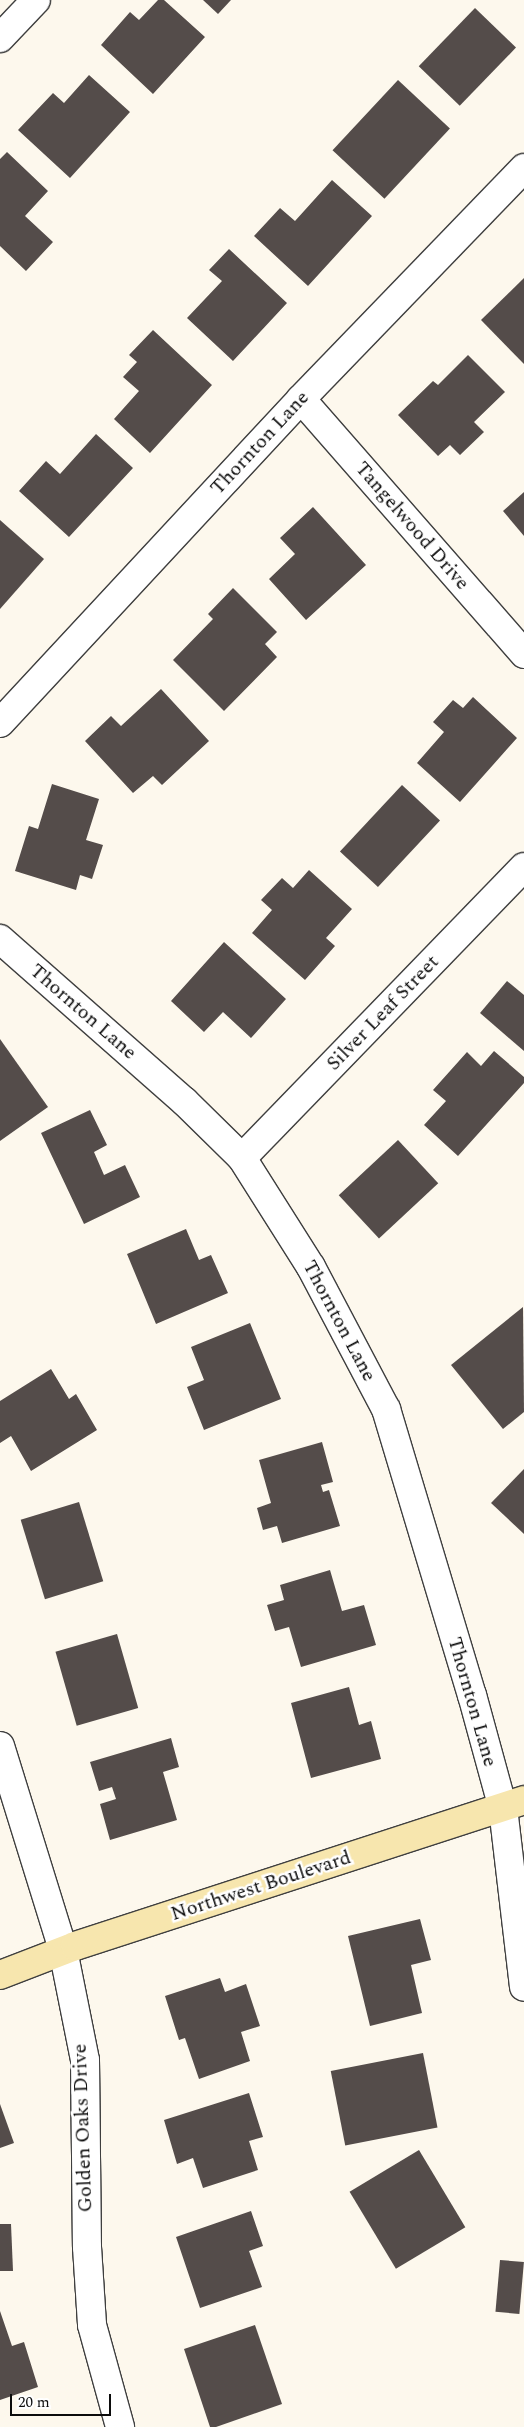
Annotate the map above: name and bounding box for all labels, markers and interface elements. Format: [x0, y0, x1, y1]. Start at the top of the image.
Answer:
street label: Thornton Lane [206, 386, 314, 500]
street label: Tangelwood Drive [350, 457, 474, 595]
street label: Silver Leaf Street [322, 950, 444, 1076]
street label: Thornton Lane [25, 959, 141, 1065]
street label: Thornton Lane [297, 1256, 381, 1386]
street label: Thornton Lane [442, 1634, 502, 1770]
street label: Northwest Boulevard [168, 1846, 354, 1926]
street label: Golden Oaks Drive [68, 2043, 98, 2213]
scale bar [12, 2384, 114, 2416]
text: 20 m [18, 2391, 50, 2414]

